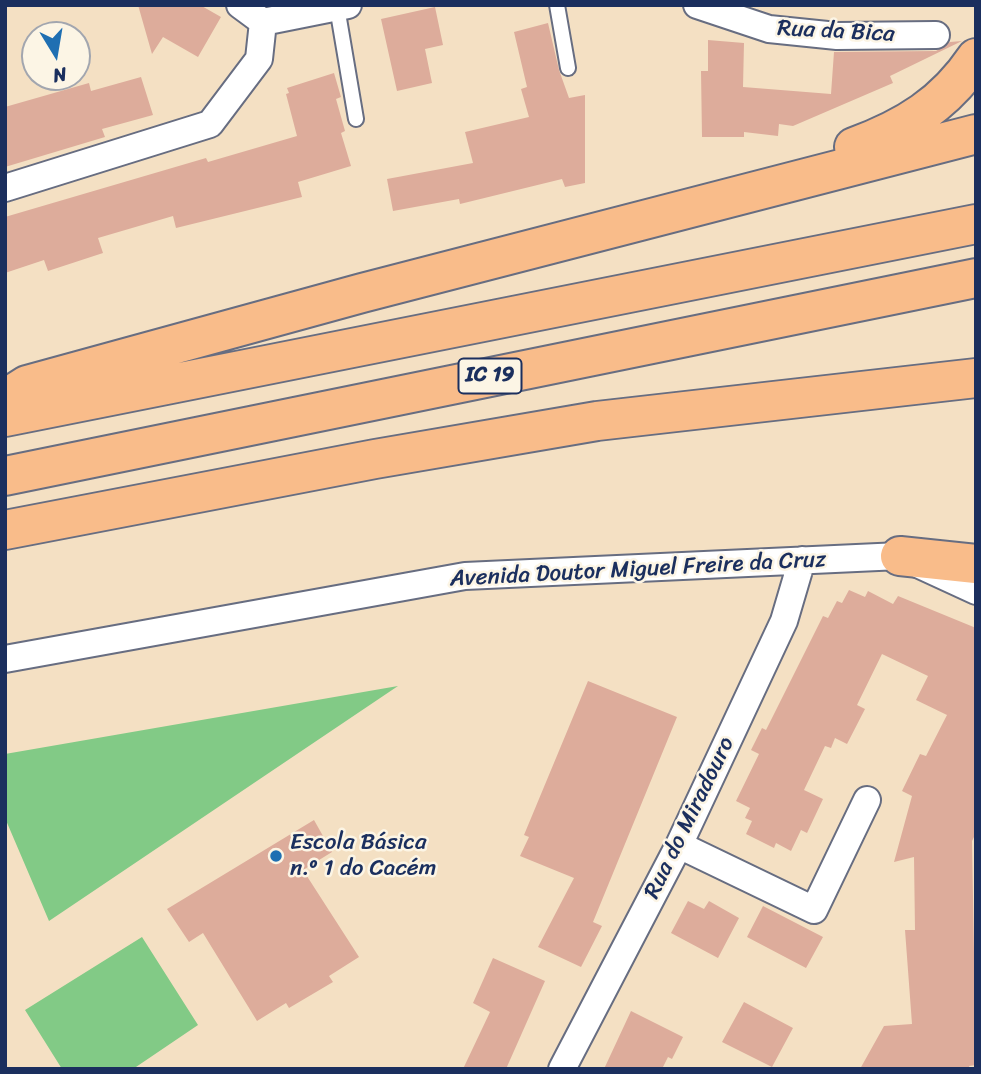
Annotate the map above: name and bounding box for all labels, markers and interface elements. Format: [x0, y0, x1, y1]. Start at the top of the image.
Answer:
street label: Rua da Bica [777, 15, 895, 49]
north arrow [21, 21, 91, 91]
text: N [50, 58, 69, 93]
road number: IC 19 [458, 358, 522, 394]
street label: Avenida Doutor Miguel Freire da Cruz [449, 546, 827, 594]
street label: Rua do Miradouro [639, 733, 741, 903]
place label: Escola Básica n.º 1 do Cacém [290, 829, 436, 883]
marker: Escola Básica n.º 1 do Cacém [268, 848, 284, 864]

